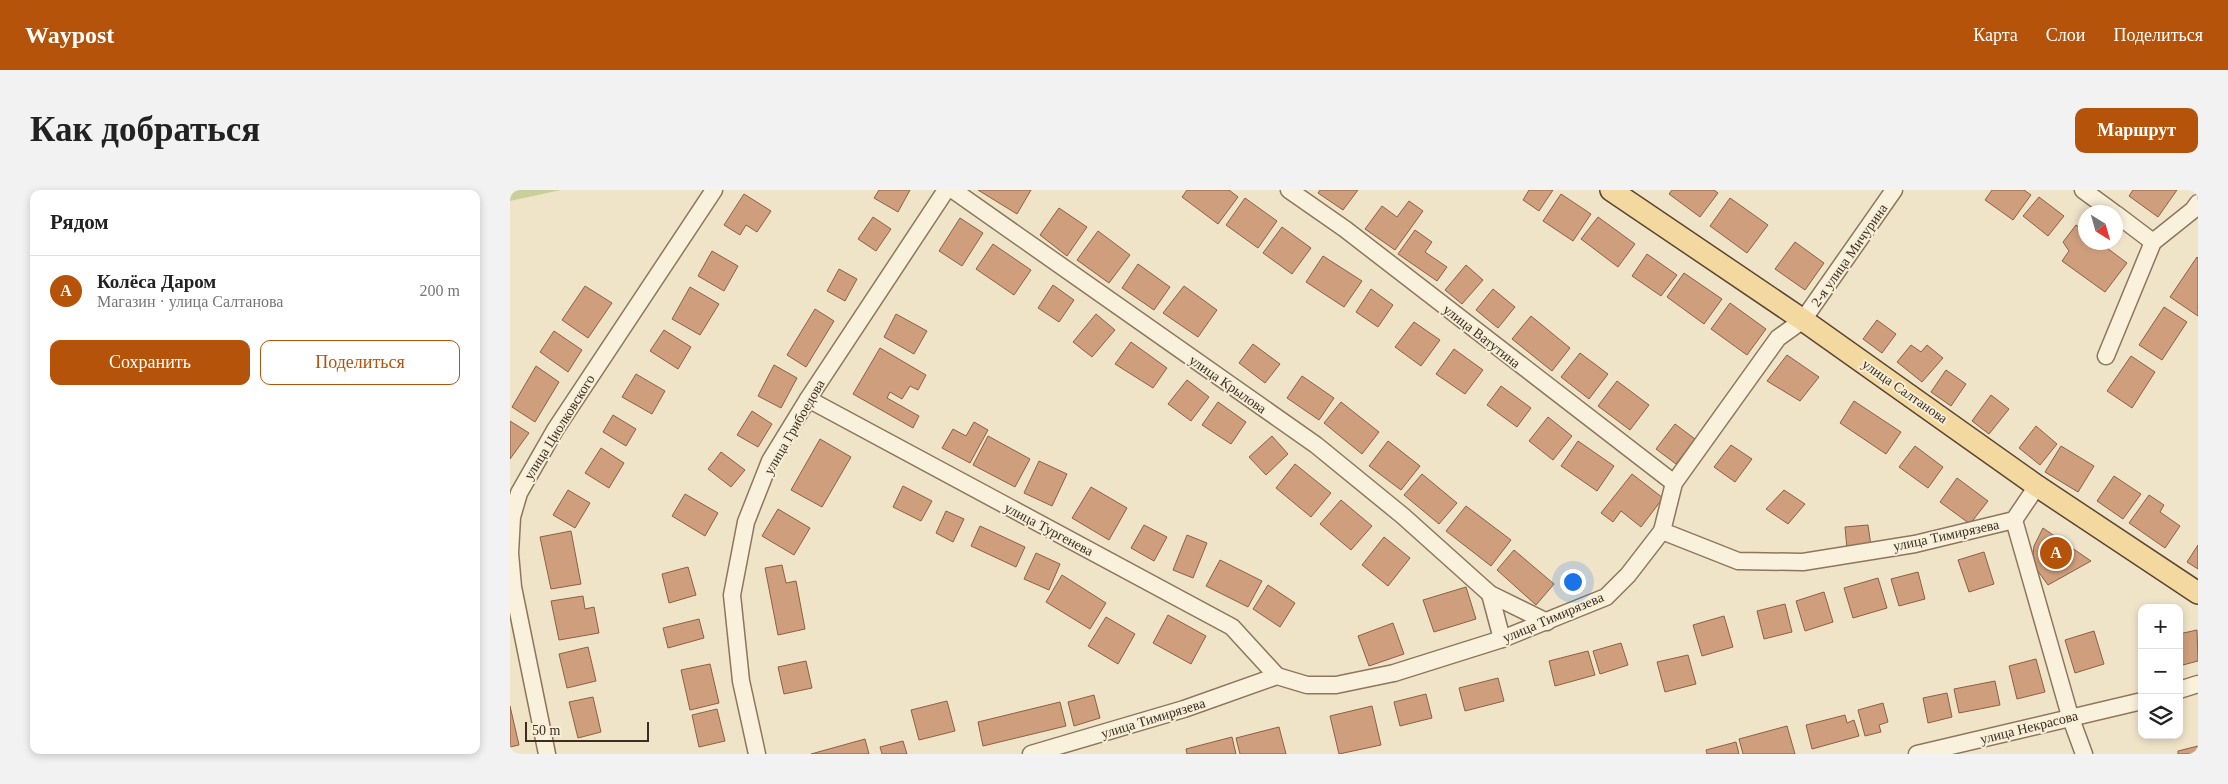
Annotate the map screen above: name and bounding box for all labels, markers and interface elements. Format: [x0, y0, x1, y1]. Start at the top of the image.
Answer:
text: Waypost [25, 22, 114, 48]
text: Карта [1973, 25, 2018, 45]
text: Слои [2046, 25, 2085, 45]
text: Поделиться [2113, 25, 2203, 45]
button: Маршрут [2075, 108, 2198, 153]
text: Как добраться [30, 110, 260, 149]
street label: 2-я улица Мичурина [1808, 200, 1891, 309]
north arrow [2078, 205, 2123, 250]
text: Рядом [50, 210, 109, 234]
text: Колёса Даром [97, 271, 216, 292]
text: A [60, 282, 72, 299]
text: 200 m [420, 282, 460, 299]
text: Магазин · улица Салтанова [97, 293, 283, 310]
street label: улица Ватутина [1440, 302, 1524, 372]
button: Сохранить [50, 340, 250, 385]
button: Поделиться [260, 340, 460, 385]
street label: улица Крылова [1186, 352, 1270, 417]
street label: улица Салтанова [1859, 356, 1951, 427]
street label: улица Циолковского [521, 372, 598, 482]
street label: улица Грибоедова [761, 377, 828, 477]
street label: улица Тургенева [1002, 500, 1096, 559]
street label: улица Тимирязева [1892, 517, 2001, 554]
pin: A [2040, 534, 2072, 572]
your location [1560, 569, 1586, 595]
street label: улица Тимирязева [1501, 589, 1607, 645]
map controls [2138, 604, 2183, 739]
button: + [2138, 604, 2183, 649]
button: − [2138, 649, 2183, 694]
button: layers [2138, 694, 2183, 739]
street label: улица Тимирязева [1099, 695, 1208, 741]
street label: улица Некрасова [1979, 708, 2080, 747]
scale bar [525, 719, 649, 742]
text: 50 m [532, 723, 560, 738]

